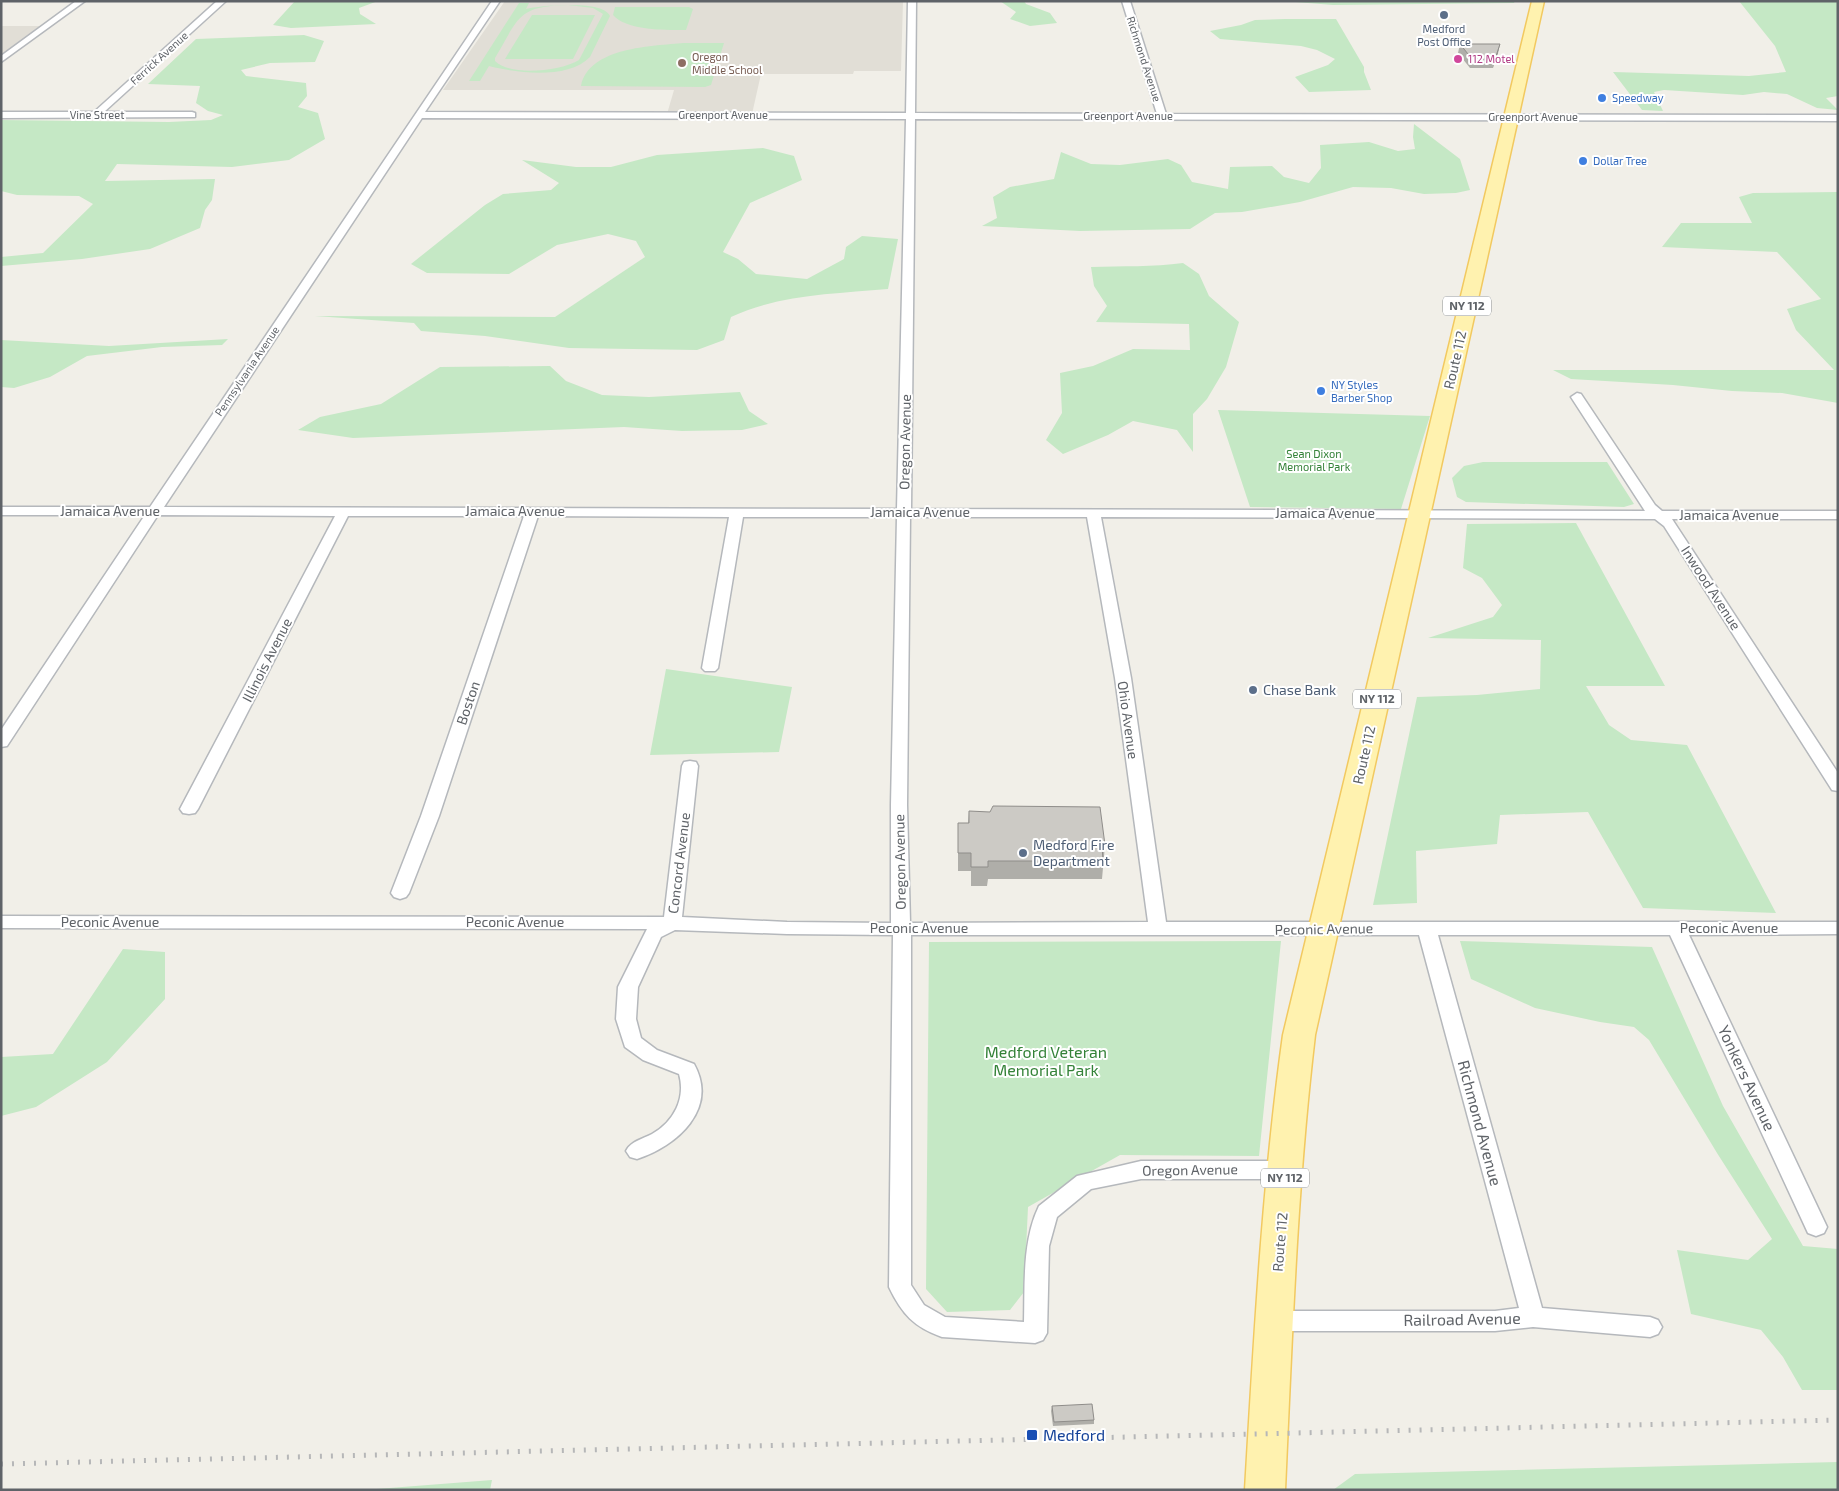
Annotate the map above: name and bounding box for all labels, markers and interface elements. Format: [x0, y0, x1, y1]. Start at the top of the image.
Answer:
marker: Medford Post Office [1438, 9, 1450, 21]
street label: Richmond Avenue [1125, 15, 1164, 103]
place label: Medford Post Office [1417, 22, 1471, 48]
street label: Ferrick Avenue [127, 28, 190, 87]
place label: Oregon Middle School [692, 50, 763, 76]
place label: 112 Motel [1468, 52, 1515, 65]
marker: 112 Motel [1452, 53, 1464, 65]
marker: Oregon Middle School [676, 57, 688, 69]
place label: Speedway [1612, 91, 1664, 104]
marker: Speedway [1596, 92, 1608, 104]
street label: Vine Street [70, 108, 124, 121]
street label: Greenport Avenue [678, 108, 768, 121]
street label: Greenport Avenue [1083, 109, 1173, 122]
street label: Greenport Avenue [1488, 110, 1578, 123]
place label: Dollar Tree [1593, 154, 1647, 167]
marker: Dollar Tree [1577, 155, 1589, 167]
road number: NY 112 [1443, 296, 1491, 316]
street label: Pennsylvania Avenue [212, 323, 282, 418]
street label: Route 112 [1440, 329, 1470, 391]
place label: NY Styles Barber Shop [1331, 378, 1392, 404]
marker: NY Styles Barber Shop [1315, 385, 1327, 397]
street label: Oregon Avenue [895, 394, 914, 490]
park label: Sean Dixon Memorial Park [1278, 447, 1351, 473]
street label: Jamaica Avenue [60, 502, 160, 519]
street label: Jamaica Avenue [465, 502, 565, 519]
street label: Jamaica Avenue [870, 503, 970, 520]
street label: Jamaica Avenue [1275, 504, 1375, 521]
street label: Jamaica Avenue [1679, 506, 1779, 523]
street label: Inwood Avenue [1678, 542, 1745, 633]
street label: Illinois Avenue [238, 615, 295, 705]
street label: Boston [452, 679, 483, 727]
street label: Ohio Avenue [1115, 680, 1142, 760]
place label: Chase Bank [1263, 681, 1336, 698]
marker: Chase Bank [1247, 684, 1259, 696]
road number: NY 112 [1353, 690, 1401, 709]
street label: Route 112 [1349, 724, 1379, 786]
street label: Concord Avenue [664, 811, 693, 915]
street label: Oregon Avenue [890, 814, 909, 910]
place label: Medford Fire Department [1033, 836, 1115, 869]
marker: Medford Fire Department [1017, 847, 1029, 859]
street label: Peconic Avenue [61, 913, 159, 930]
street label: Peconic Avenue [466, 913, 564, 930]
street label: Peconic Avenue [870, 919, 968, 936]
street label: Peconic Avenue [1275, 919, 1373, 938]
street label: Peconic Avenue [1680, 919, 1778, 936]
street label: Yonkers Avenue [1715, 1022, 1780, 1134]
park label: Medford Veteran Memorial Park [985, 1042, 1107, 1079]
street label: Richmond Avenue [1455, 1058, 1506, 1188]
street label: Oregon Avenue [1142, 1160, 1238, 1179]
road number: NY 112 [1261, 1168, 1309, 1188]
street label: Route 112 [1268, 1211, 1291, 1272]
street label: Railroad Avenue [1403, 1308, 1521, 1329]
place label: Medford [1043, 1425, 1105, 1444]
marker: Medford [1025, 1428, 1039, 1442]

